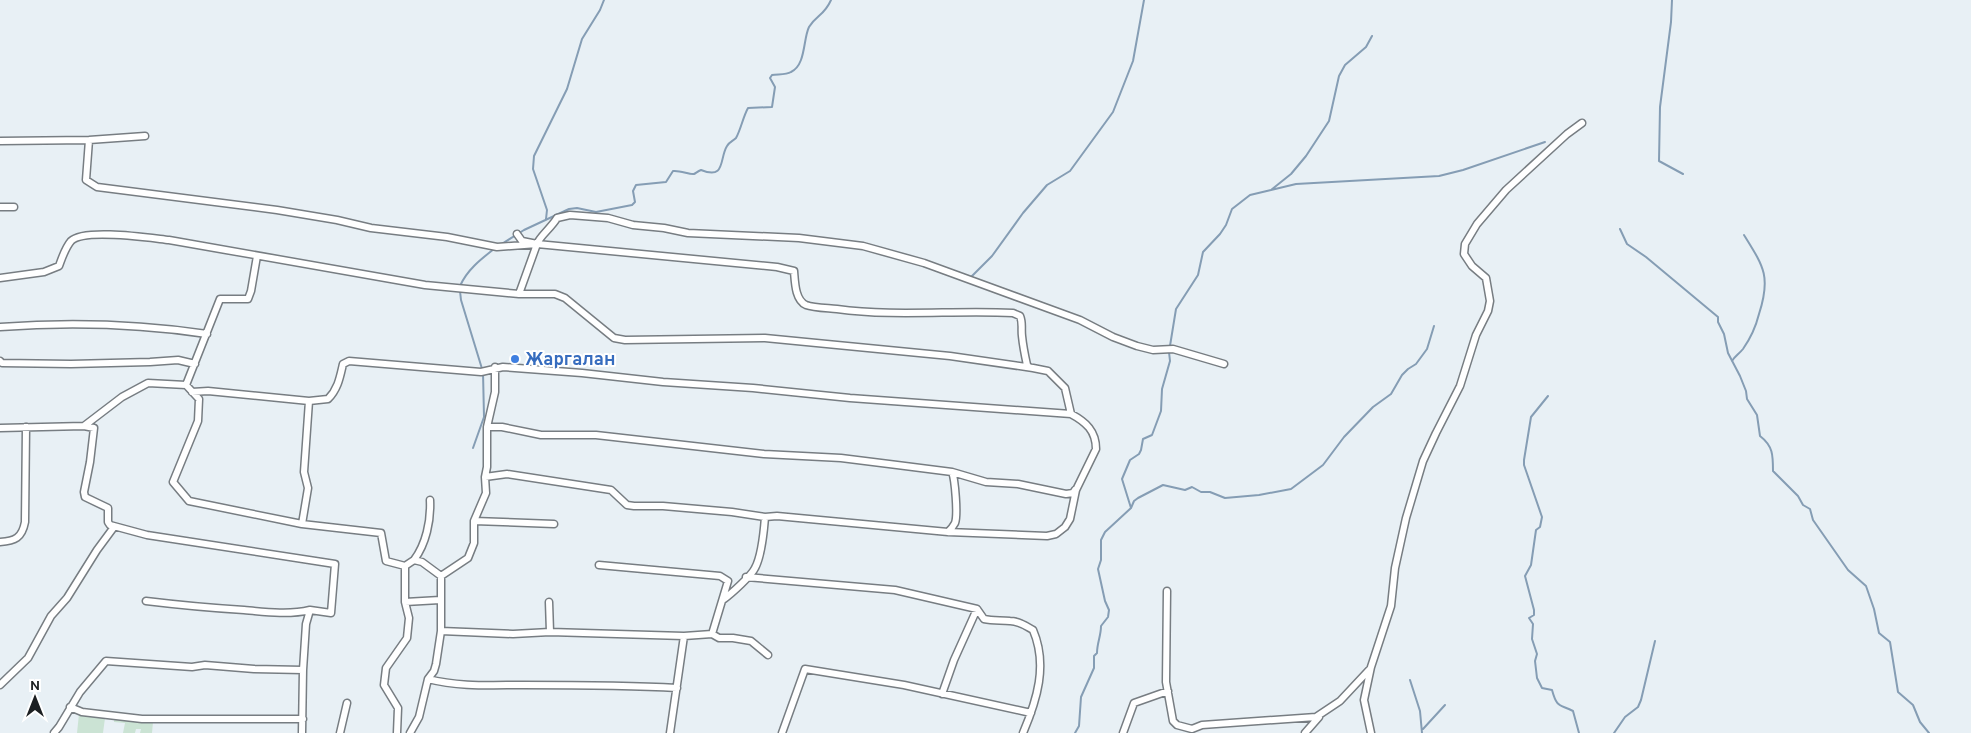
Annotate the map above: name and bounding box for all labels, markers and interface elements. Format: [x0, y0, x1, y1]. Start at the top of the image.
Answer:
place label: Жаргалан [525, 349, 615, 372]
marker: Жаргалан [509, 353, 521, 365]
north arrow [10, 673, 60, 723]
text: N [30, 678, 40, 695]

